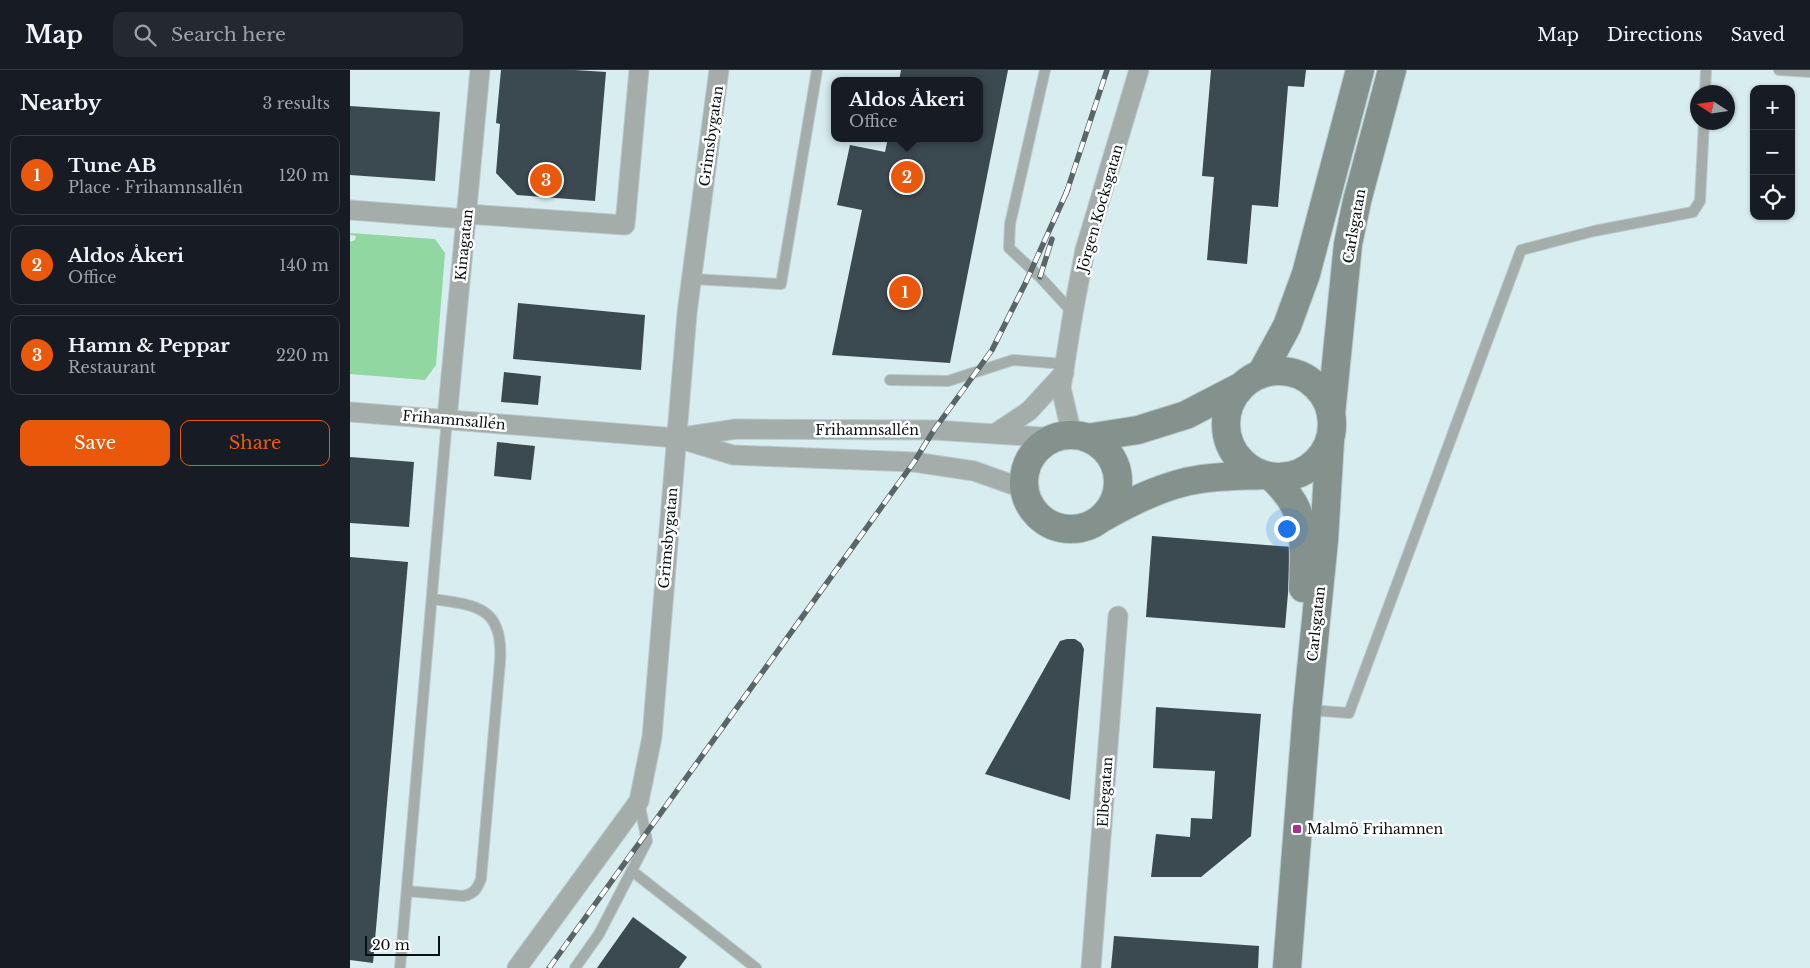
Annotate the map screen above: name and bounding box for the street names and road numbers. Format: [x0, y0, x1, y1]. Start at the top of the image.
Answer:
street label: Grimsbygatan [695, 84, 727, 188]
street label: Jörgen Kocksgatan [1073, 142, 1127, 276]
street label: Carlsgatan [1339, 187, 1369, 265]
street label: Kinagatan [451, 208, 477, 282]
street label: Frihamnsallén [402, 407, 507, 434]
street label: Frihamnsallén [815, 421, 919, 439]
street label: Grimsbygatan [655, 486, 681, 589]
street label: Carlsgatan [1303, 585, 1329, 662]
street label: Elbegatan [1094, 756, 1116, 828]

